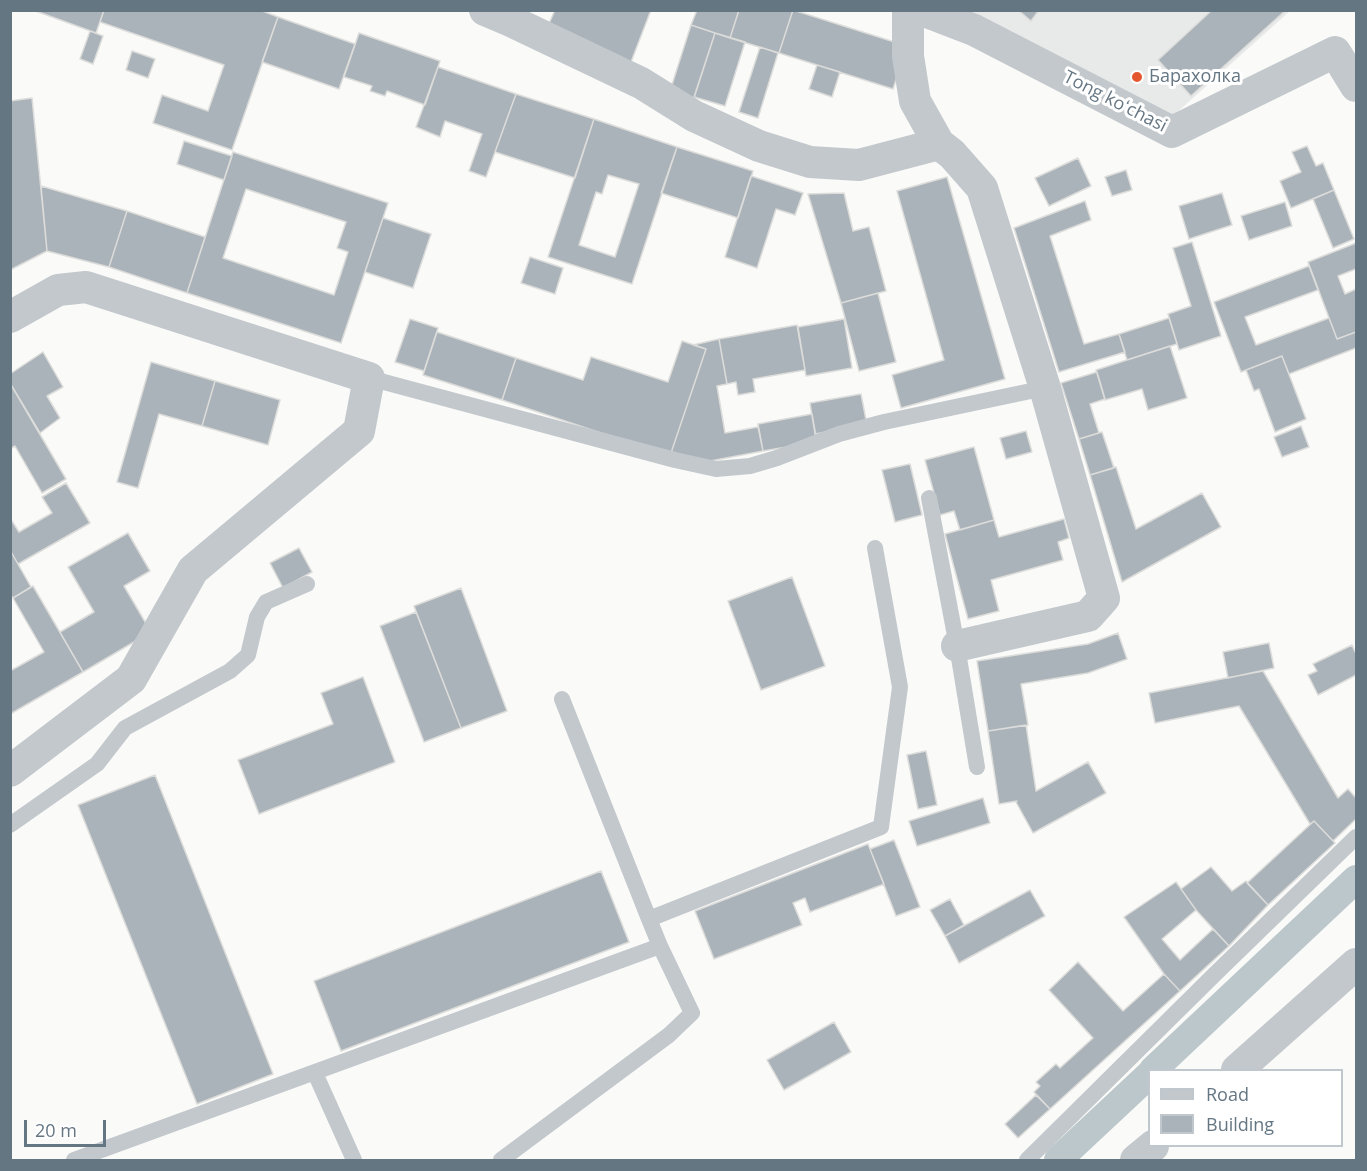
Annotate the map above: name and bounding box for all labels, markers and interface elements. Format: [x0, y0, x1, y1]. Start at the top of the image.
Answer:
place label: Барахолка [1149, 66, 1241, 88]
street label: Tong koʻchasi [1060, 67, 1170, 137]
marker: Барахолка [1130, 70, 1144, 84]
legend [1148, 1069, 1343, 1147]
text: Road [1206, 1082, 1249, 1106]
scale bar [27, 1108, 110, 1146]
text: Building [1206, 1112, 1274, 1136]
text: 20 m [35, 1118, 77, 1142]

